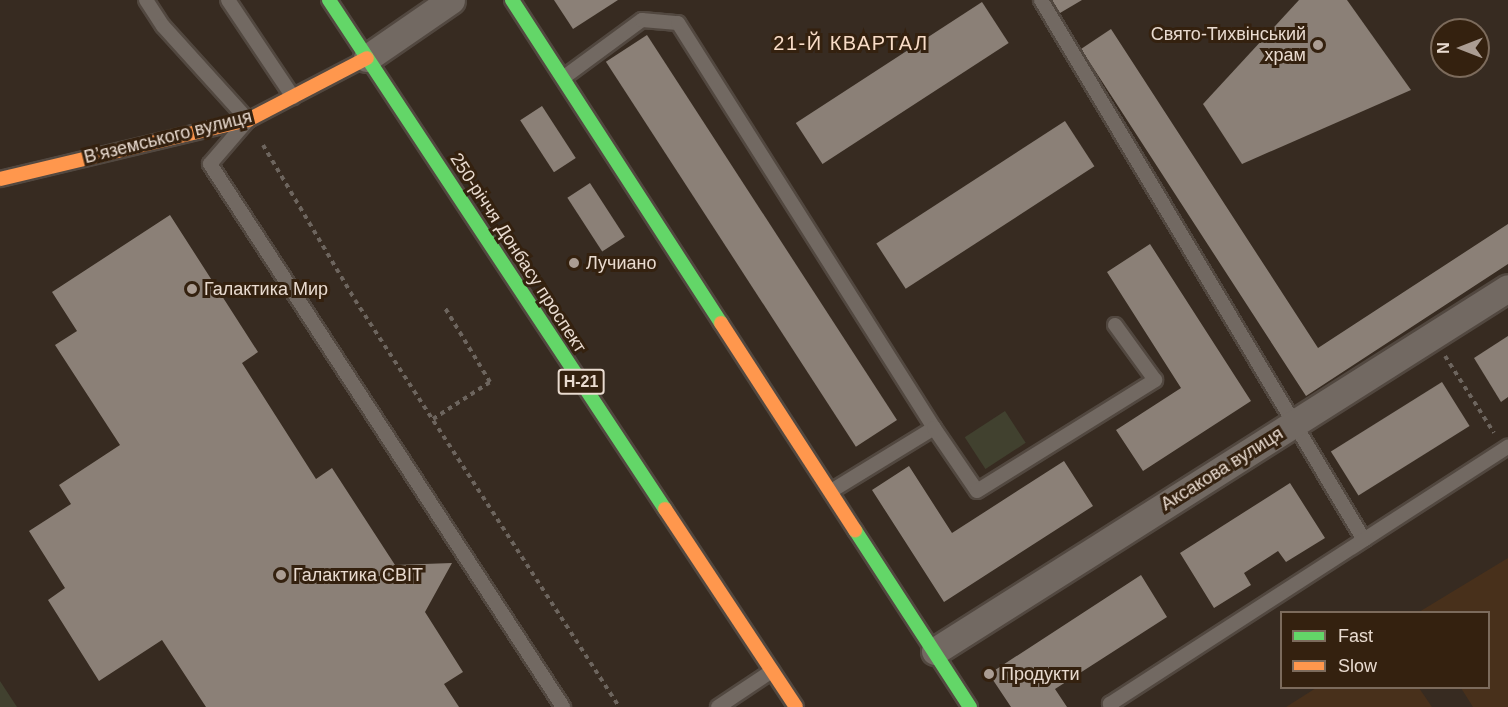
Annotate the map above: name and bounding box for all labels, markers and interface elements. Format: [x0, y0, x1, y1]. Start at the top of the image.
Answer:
north arrow [1430, 18, 1490, 78]
place label: Свято-Тихвінський храм [1151, 24, 1306, 66]
district label: 21-Й КВАРТАЛ [773, 31, 929, 55]
marker: Свято-Тихвінський храм [1311, 38, 1325, 52]
text: N [1435, 42, 1452, 54]
street label: В’яземського вулиця [82, 106, 254, 168]
street label: 250-річчя Донбасу проспект [445, 149, 591, 357]
place label: Лучиано [586, 252, 656, 274]
marker: Лучиано [567, 256, 581, 270]
place label: Галактика Мир [204, 278, 328, 300]
marker: Галактика Мир [185, 282, 199, 296]
road number: Н-21 [557, 369, 605, 395]
street label: Аксакова вулиця [1157, 423, 1287, 515]
place label: Галактика СВІТ [293, 564, 423, 586]
marker: Галактика СВІТ [274, 568, 288, 582]
legend [1280, 611, 1490, 689]
text: Fast [1338, 626, 1373, 646]
text: Slow [1338, 656, 1377, 676]
place label: Продукти [1001, 663, 1079, 685]
marker: Продукти [982, 667, 996, 681]

